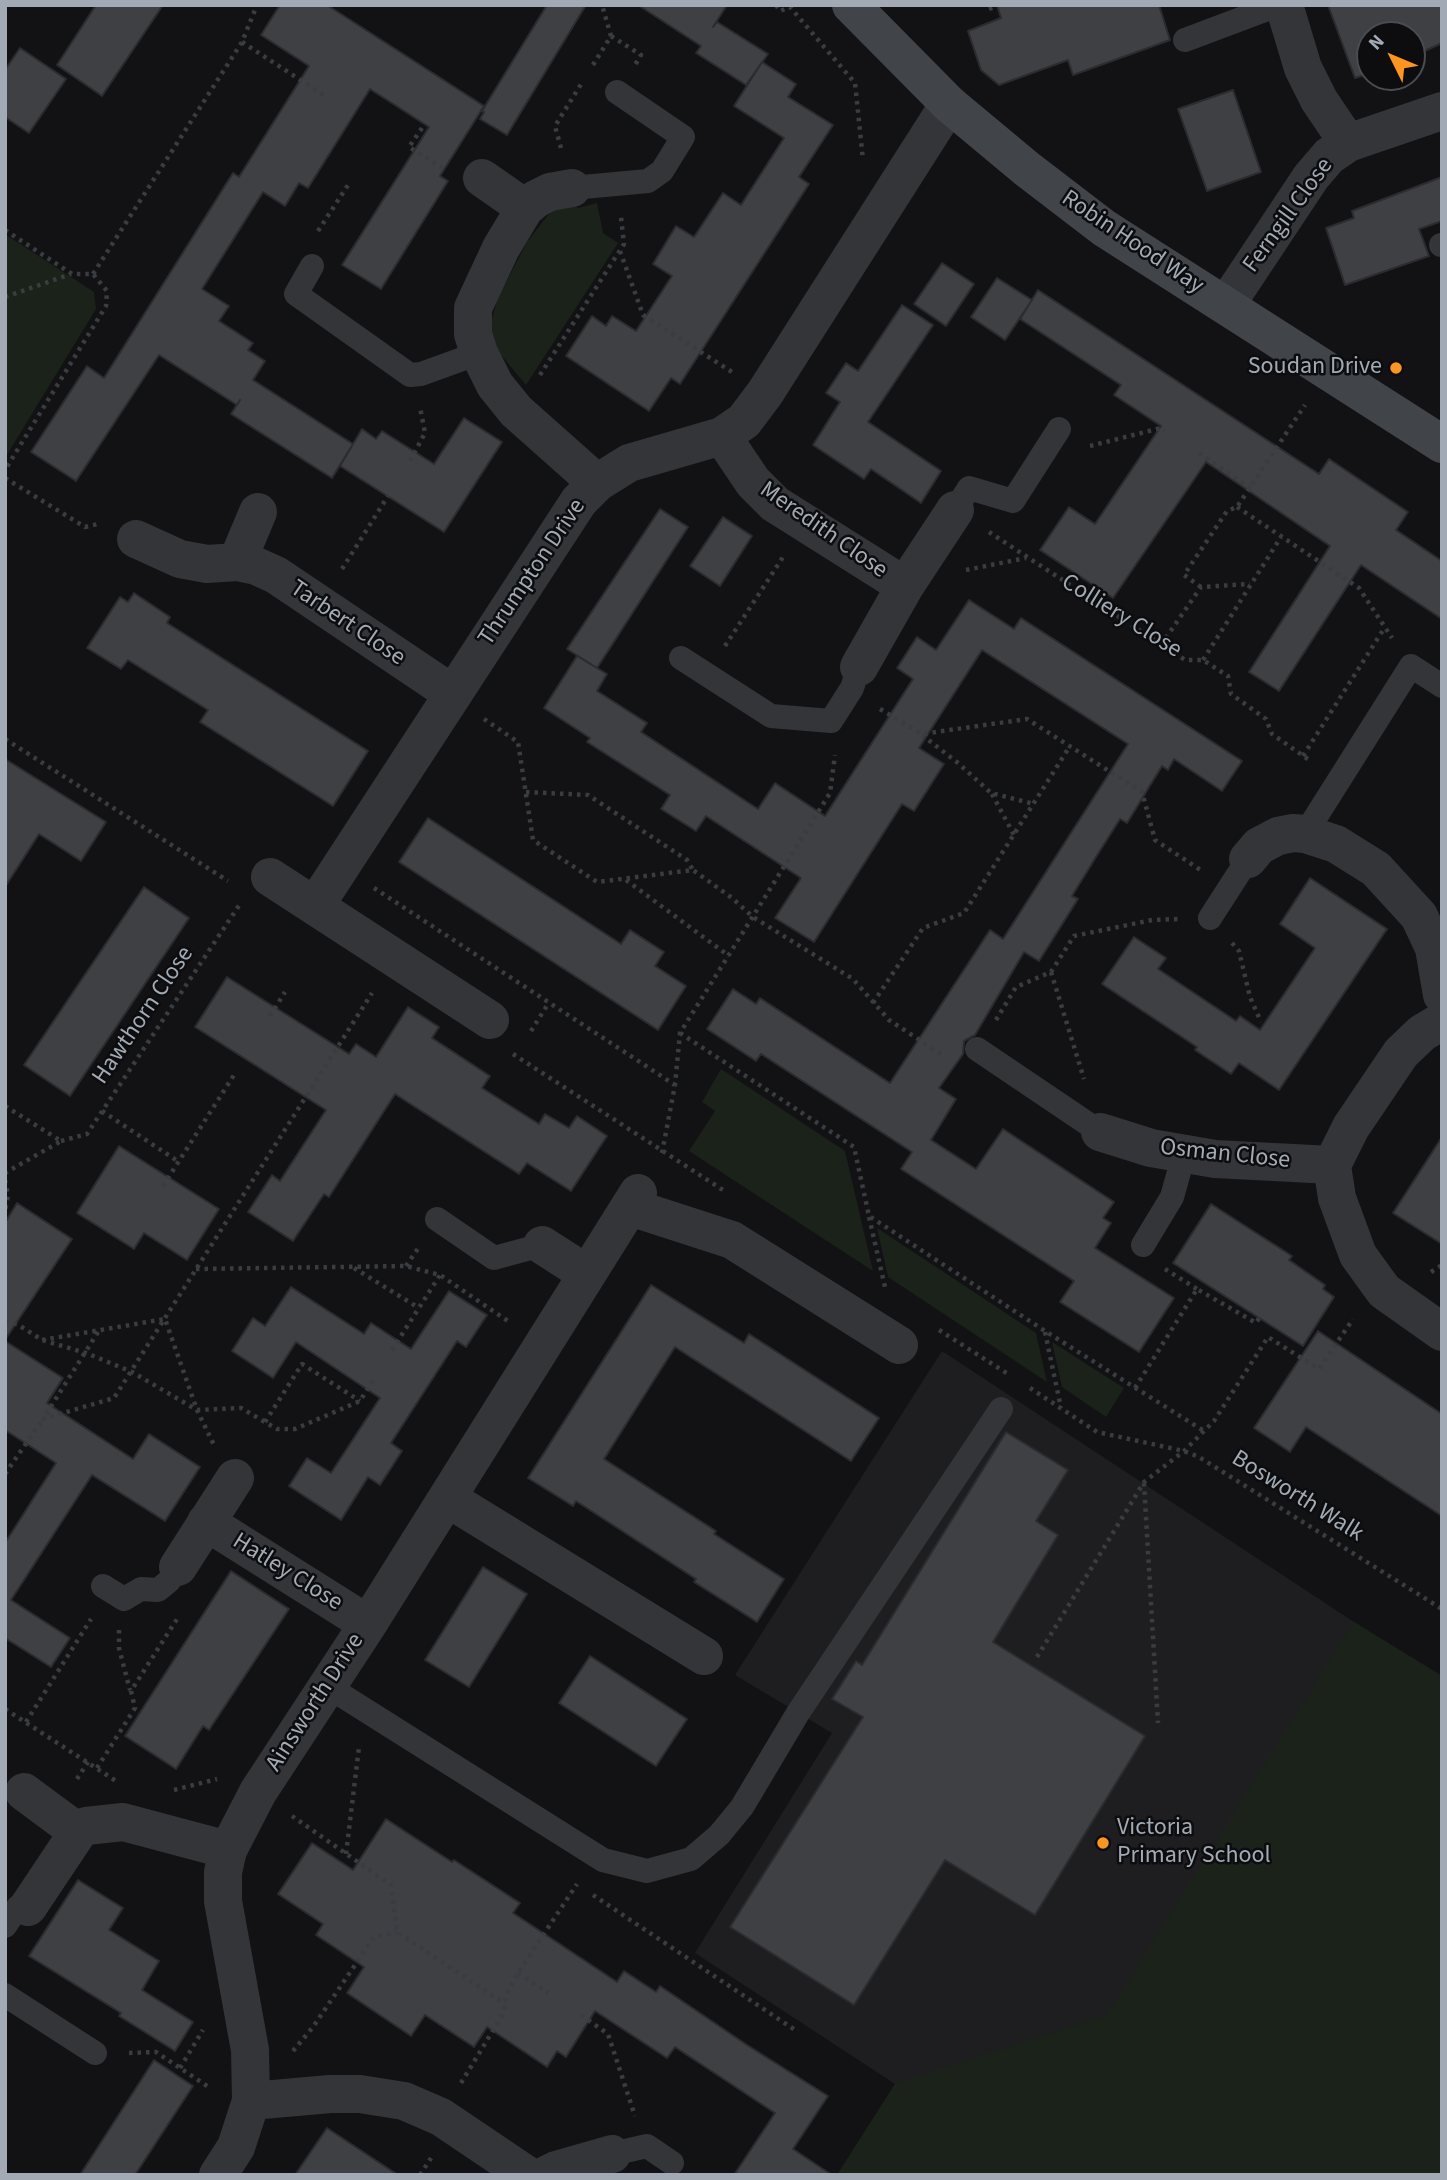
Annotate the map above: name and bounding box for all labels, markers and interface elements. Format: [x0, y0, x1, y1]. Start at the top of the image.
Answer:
north arrow [1356, 21, 1426, 91]
text: N [1363, 29, 1391, 57]
street label: Ferngill Close [1238, 153, 1340, 279]
street label: Robin Hood Way [1056, 185, 1208, 301]
place label: Soudan Drive [1248, 354, 1382, 382]
marker: Soudan Drive [1388, 360, 1404, 376]
street label: Meredith Close [754, 476, 892, 586]
street label: Thrumpton Drive [473, 494, 593, 652]
street label: Colliery Close [1056, 569, 1186, 665]
street label: Tarbert Close [284, 575, 410, 673]
street label: Hawthorn Close [87, 942, 201, 1090]
street label: Osman Close [1159, 1134, 1291, 1176]
street label: Bosworth Walk [1226, 1445, 1368, 1549]
street label: Hatley Close [227, 1528, 347, 1618]
street label: Ainsworth Drive [261, 1629, 371, 1777]
place label: Victoria Primary School [1117, 1815, 1271, 1871]
marker: Victoria Primary School [1095, 1835, 1111, 1851]

